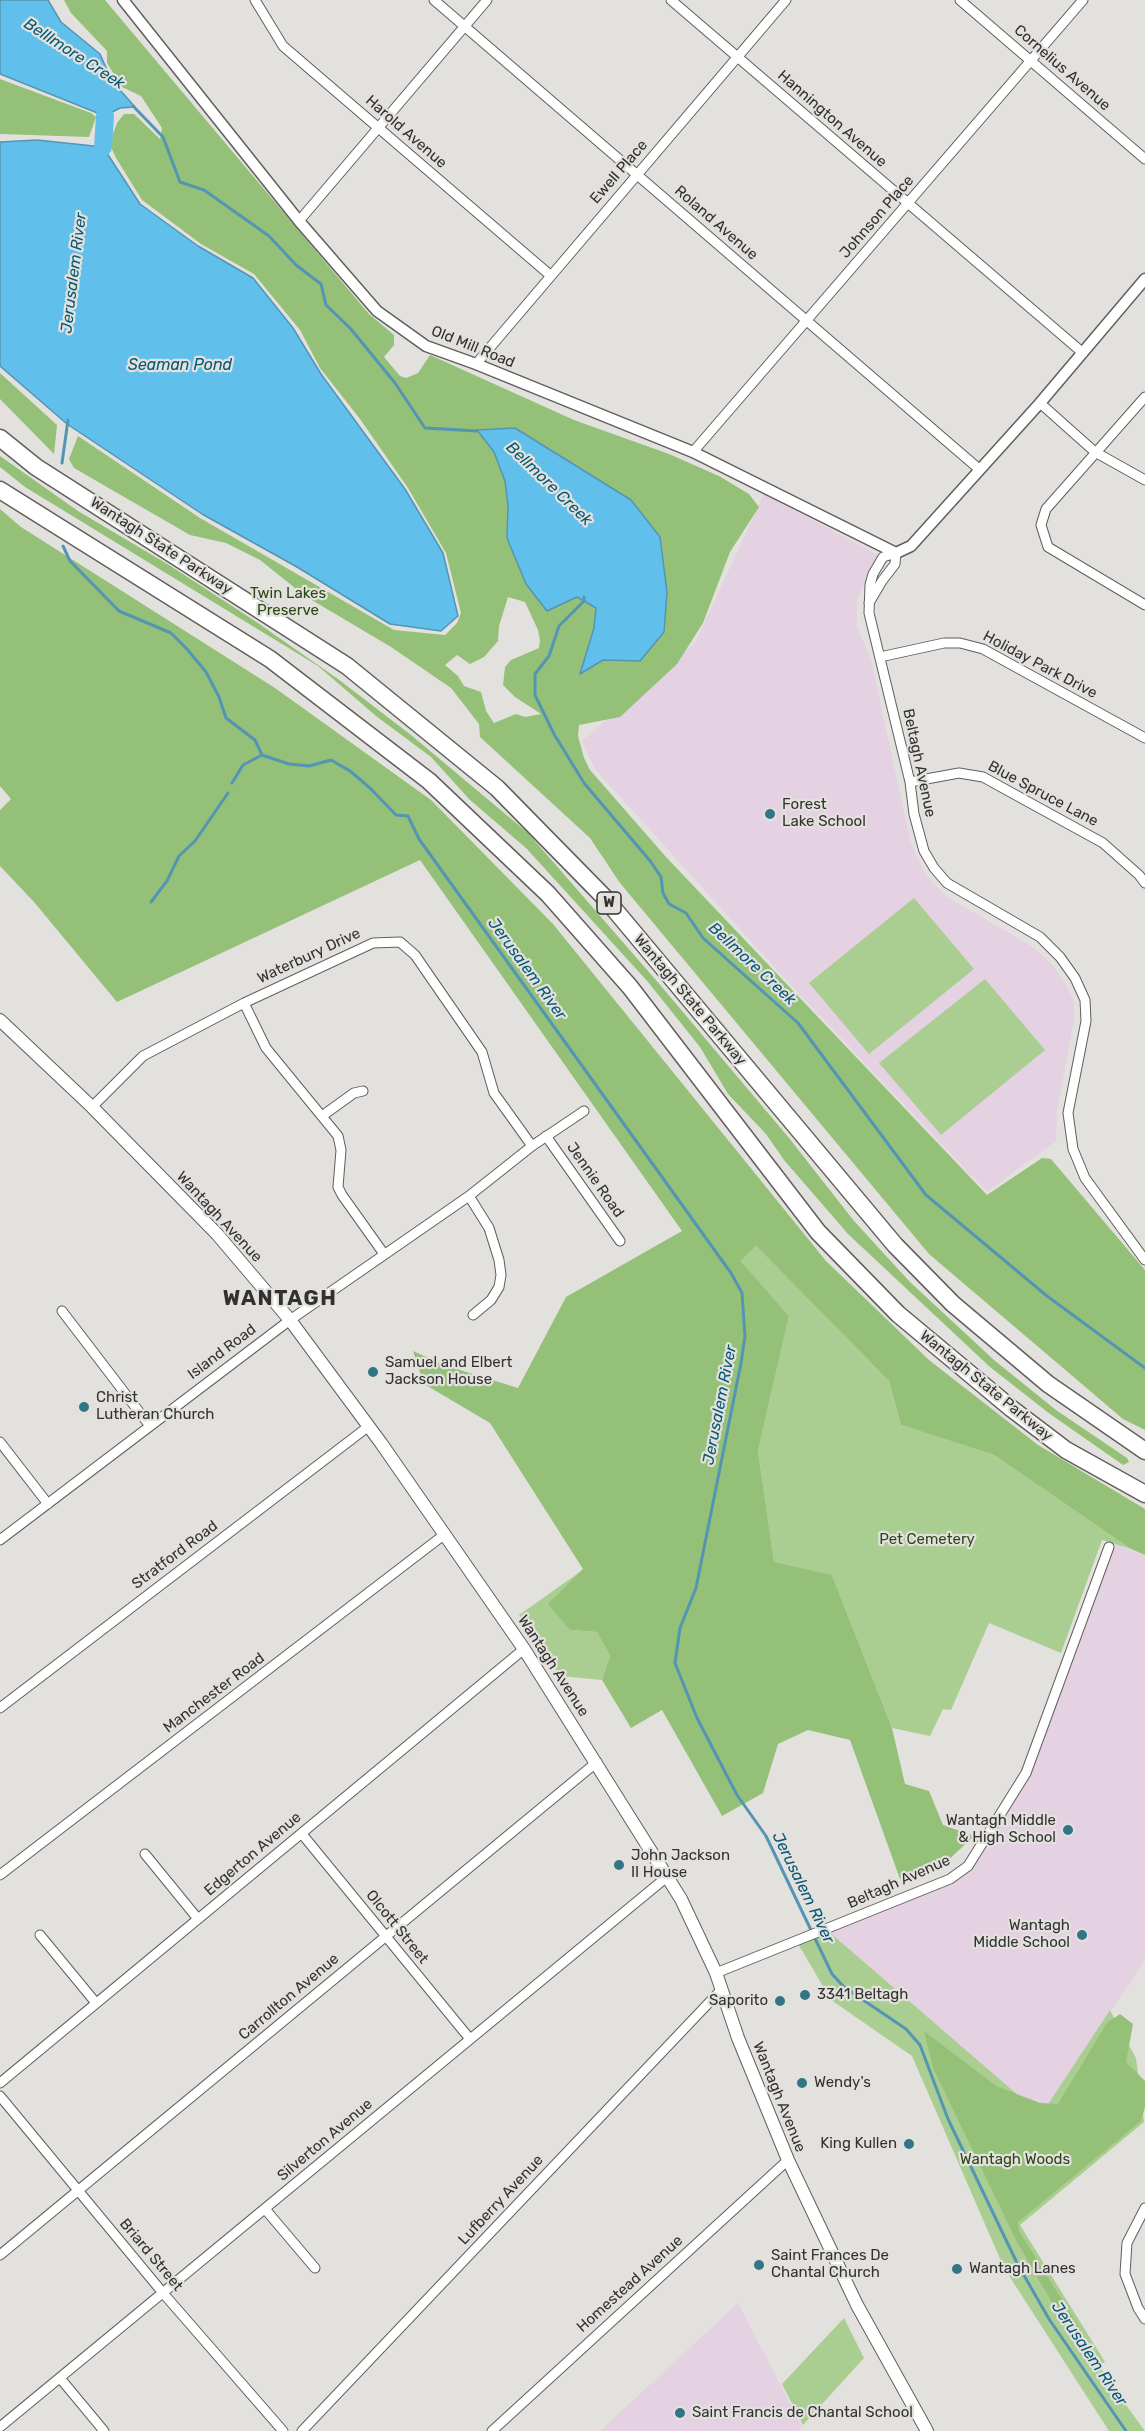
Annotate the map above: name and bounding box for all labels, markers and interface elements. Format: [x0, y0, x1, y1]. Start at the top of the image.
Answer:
water label: Belllmore Creek [20, 14, 128, 94]
street label: Cornelius Avenue [1010, 21, 1114, 115]
street label: Hannington Avenue [774, 67, 890, 171]
street label: Harold Avenue [362, 92, 450, 172]
street label: Ewell Place [586, 137, 652, 207]
street label: Johnson Place [836, 172, 918, 262]
street label: Roland Avenue [671, 182, 761, 264]
water label: Jerusalem River [57, 212, 91, 334]
street label: Old Mill Road [429, 322, 517, 372]
water label: Seaman Pond [128, 355, 232, 375]
water label: Bellmore Creek [502, 438, 596, 530]
street label: Wantagh State Parkway [87, 493, 235, 599]
park label: Twin Lakes Preserve [250, 585, 326, 620]
street label: Holiday Park Drive [980, 627, 1100, 703]
street label: Beltagh Avenue [899, 707, 939, 819]
street label: Blue Spruce Lane [985, 757, 1101, 831]
place label: Forest Lake School [782, 796, 866, 831]
marker: Forest Lake School [763, 807, 777, 821]
road number: W [597, 892, 621, 914]
water label: Jerusalem River [484, 914, 570, 1024]
water label: Bellmore Creek [704, 919, 800, 1009]
street label: Waterbury Drive [255, 924, 363, 988]
street label: Wantagh State Parkway [630, 931, 750, 1069]
street label: Jennie Road [563, 1139, 627, 1221]
street label: Wantagh Avenue [172, 1168, 266, 1266]
district label: WANTAGH [223, 1286, 337, 1312]
street label: Island Road [184, 1320, 260, 1384]
street label: Wantagh State Parkway [916, 1327, 1056, 1445]
water label: Jerusalem River [699, 1344, 741, 1466]
place label: Samuel and Elbert Jackson House [385, 1354, 512, 1389]
marker: Samuel and Elbert Jackson House [366, 1365, 380, 1379]
place label: Christ Lutheran Church [96, 1389, 214, 1424]
marker: Christ Lutheran Church [77, 1400, 91, 1414]
street label: Stratford Road [129, 1517, 221, 1593]
park label: Pet Cemetery [879, 1531, 975, 1549]
street label: Wantagh Avenue [513, 1612, 593, 1720]
street label: Manchester Road [160, 1649, 268, 1737]
street label: Edgerton Avenue [201, 1808, 305, 1900]
place label: Wantagh Middle & High School [946, 1812, 1056, 1847]
marker: Wantagh Middle & High School [1061, 1823, 1075, 1837]
water label: Jerusalem River [768, 1829, 838, 1947]
place label: John Jackson II House [631, 1847, 730, 1882]
street label: Beltagh Avenue [845, 1851, 953, 1913]
marker: John Jackson II House [612, 1858, 626, 1872]
street label: Olcott Street [362, 1887, 432, 1967]
place label: Wantagh Middle School [973, 1917, 1070, 1952]
marker: Wantagh Middle School [1075, 1928, 1089, 1942]
street label: Carrollton Avenue [235, 1950, 343, 2044]
place label: 3341 Beltagh [817, 1986, 908, 2004]
marker: 3341 Beltagh [798, 1988, 812, 2002]
place label: Saporito [709, 1992, 768, 2010]
marker: Saporito [773, 1994, 787, 2008]
street label: Wantagh Avenue [749, 2039, 809, 2155]
place label: Wendy's [814, 2074, 871, 2092]
marker: Wendy's [795, 2076, 809, 2090]
street label: Silverton Avenue [274, 2095, 376, 2185]
place label: King Kullen [820, 2135, 897, 2153]
marker: King Kullen [902, 2137, 916, 2151]
street label: Lufberry Avenue [455, 2151, 547, 2249]
park label: Wantagh Woods [960, 2151, 1070, 2169]
street label: Briard Street [115, 2215, 187, 2295]
street label: Homestead Avenue [573, 2232, 687, 2336]
place label: Saint Frances De Chantal Church [771, 2247, 889, 2282]
marker: Saint Frances De Chantal Church [752, 2258, 766, 2272]
place label: Wantagh Lanes [969, 2260, 1076, 2278]
marker: Wantagh Lanes [950, 2262, 964, 2276]
water label: Jerusalem River [1047, 2298, 1131, 2410]
place label: Saint Francis de Chantal School [692, 2404, 913, 2422]
marker: Saint Francis de Chantal School [673, 2406, 687, 2420]

